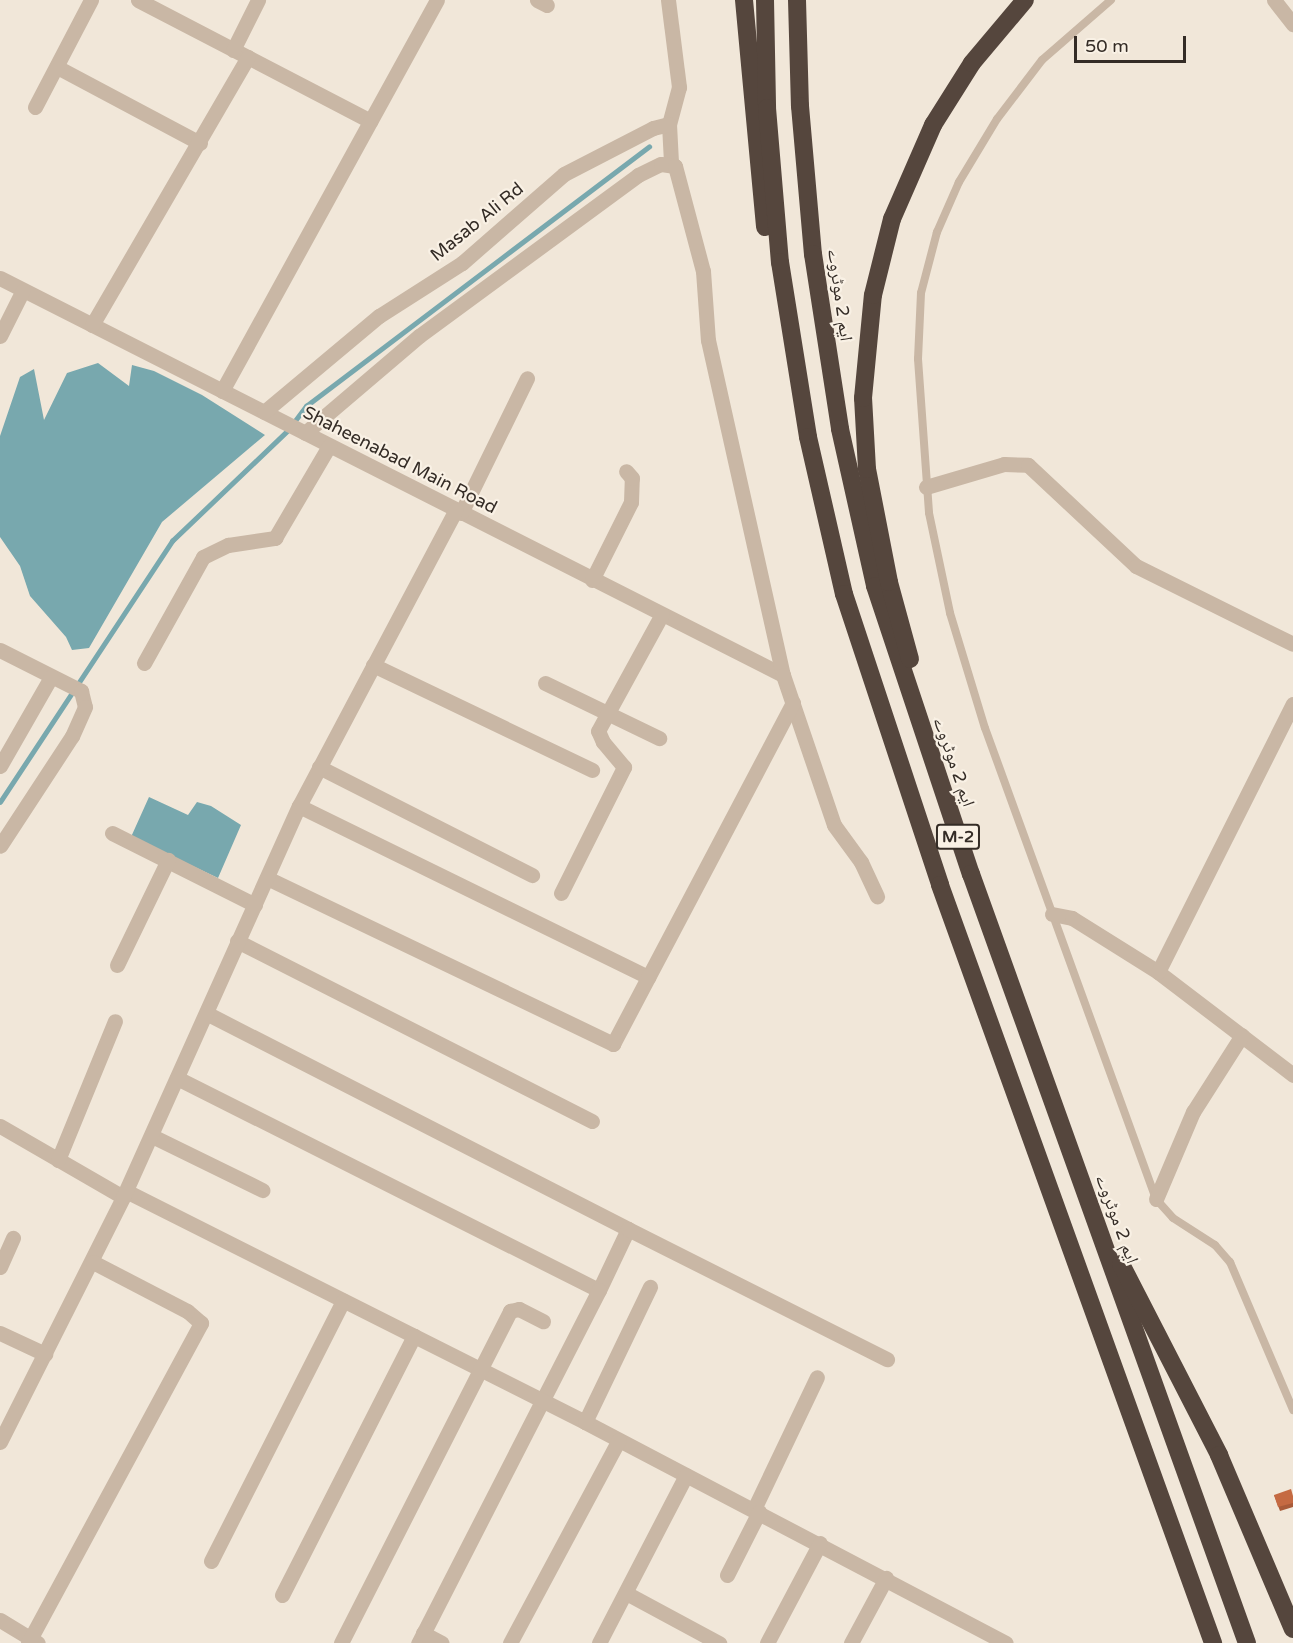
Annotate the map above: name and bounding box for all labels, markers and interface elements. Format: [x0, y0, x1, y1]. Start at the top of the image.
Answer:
scale bar [1077, 24, 1190, 62]
text: 50 m [1085, 35, 1129, 57]
street label: Masab Ali Rd [426, 178, 528, 266]
street label: ایم 2 موٹروے [823, 247, 857, 343]
street label: Shaheenabad Main Road [299, 402, 501, 518]
street label: ایم 2 موٹروے [929, 714, 979, 810]
road number: M-2 [936, 824, 980, 850]
street label: ایم 2 موٹروے [1091, 1172, 1143, 1266]

